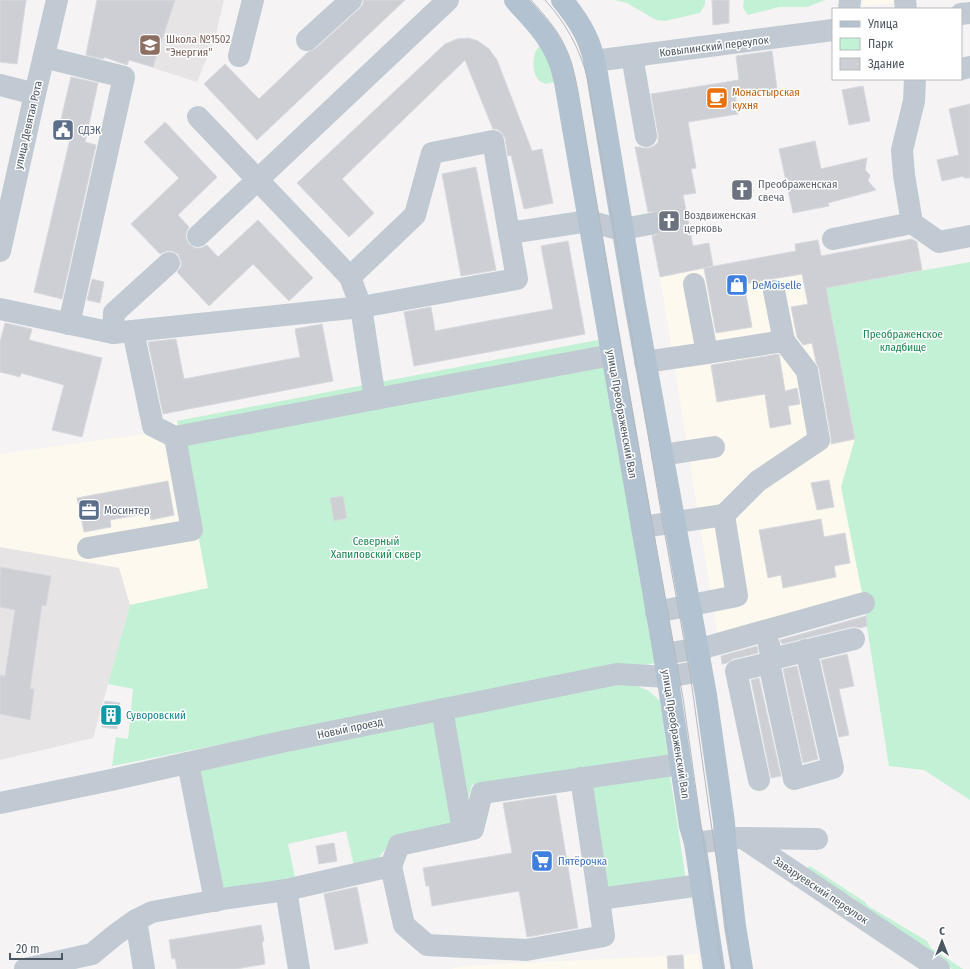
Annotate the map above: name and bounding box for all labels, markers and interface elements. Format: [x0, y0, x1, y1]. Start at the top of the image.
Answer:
legend [832, 8, 962, 80]
text: Улица [867, 17, 898, 31]
school or university icon: Школа №1502 "Энергия" [137, 32, 163, 58]
place label: Школа №1502 "Энергия" [166, 33, 230, 59]
street label: Ковылинский переулок [659, 33, 770, 60]
text: Парк [868, 37, 894, 51]
text: Здание [868, 57, 904, 71]
street label: улица Девятая Рота [12, 80, 45, 171]
cafe icon: Монастырская кухня [704, 85, 730, 111]
place label: Монастырская кухня [732, 86, 800, 112]
public building icon: СДЭК [50, 117, 76, 143]
place label: СДЭК [78, 124, 101, 137]
church icon: Преображенская свеча [729, 177, 755, 203]
place label: Преображенская свеча [758, 178, 837, 204]
church icon: Воздвиженская церковь [656, 208, 682, 234]
place label: Воздвиженская церковь [684, 209, 756, 235]
shop icon: DeMoiselle [724, 272, 750, 298]
place label: DeMoiselle [752, 279, 802, 292]
park label: Преображенское кладбище [863, 328, 943, 354]
street label: улица Преображенский Вал [604, 349, 639, 479]
office icon: Мосинтер [76, 497, 102, 523]
place label: Мосинтер [104, 504, 150, 517]
park label: Северный Хапиловский сквер [331, 535, 421, 561]
street label: улица Преображенский Вал [659, 669, 692, 799]
building icon: Суворовский [98, 702, 124, 728]
place label: Суворовский [126, 709, 186, 722]
street label: Новый проезд [316, 715, 385, 742]
supermarket icon: Пятёрочка [529, 848, 555, 874]
street label: Заваруевский переулок [771, 854, 871, 927]
place label: Пятёрочка [558, 855, 607, 868]
north arrow [922, 921, 962, 961]
text: С [939, 925, 945, 938]
scale bar [10, 935, 62, 961]
text: 20 m [16, 942, 40, 956]

